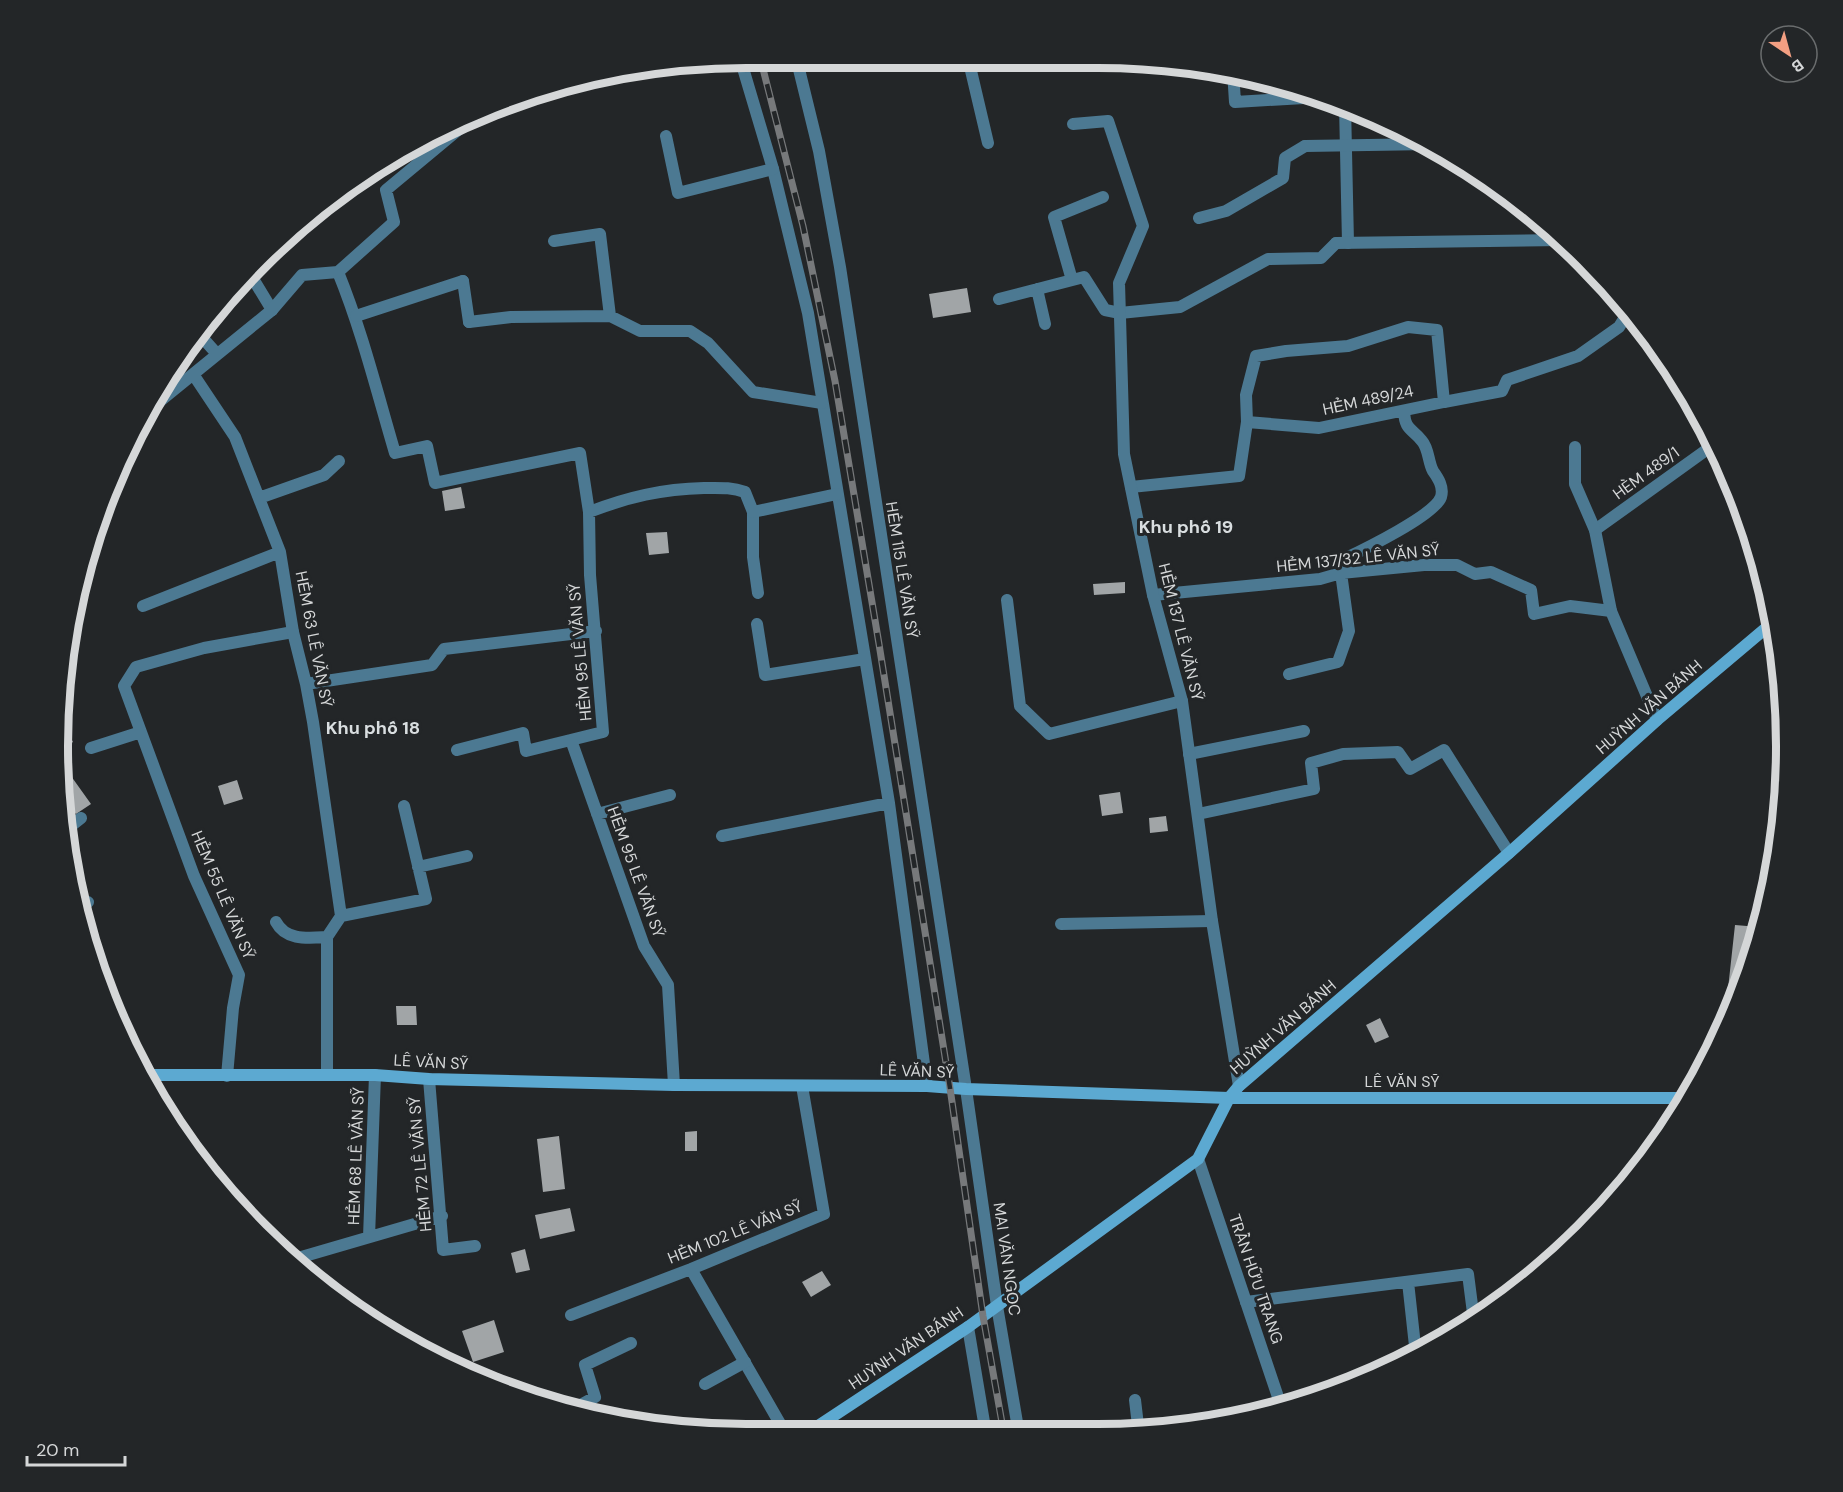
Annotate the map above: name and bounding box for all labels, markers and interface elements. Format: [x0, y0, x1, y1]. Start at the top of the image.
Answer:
north arrow [1759, 24, 1819, 84]
text: B [1787, 54, 1808, 77]
street label: HẺM 489/24 [1321, 380, 1416, 420]
street label: HÈM 489/1 [1609, 442, 1683, 504]
street label: HẺM 115 LÊ VĂN SỸ [881, 500, 923, 640]
district label: Khu phố 19 [1139, 515, 1233, 539]
street label: HẺM 137/32 LÊ VĂN SỸ [1275, 539, 1441, 577]
street label: HẺM 137 LÊ VĂN SỸ [1154, 561, 1208, 703]
street label: HẺM 63 LÊ VĂN SỸ [291, 569, 337, 709]
street label: HẺM 95 LÊ VĂN SỸ [564, 582, 596, 722]
street label: HUỲNH VĂN BÁNH [1592, 655, 1706, 759]
district label: Khu phố 18 [326, 716, 420, 740]
street label: HẺM 95 LÊ VĂN SỸ [602, 803, 670, 941]
street label: HẺM 55 LÊ VĂN SỸ [186, 827, 260, 963]
street label: HUỲNH VĂN BÁNH [1226, 975, 1340, 1079]
street label: LÊ VĂN SỸ [393, 1050, 469, 1074]
street label: LÊ VĂN SỸ [879, 1059, 955, 1083]
street label: LÊ VĂN SỸ [1365, 1071, 1439, 1092]
street label: HẺM 68 LÊ VĂN SỸ [343, 1087, 369, 1225]
street label: HẺM 72 LÊ VĂN SỸ [404, 1095, 436, 1233]
street label: HẺM 102 LÊ VĂN SỸ [665, 1195, 805, 1269]
street label: MAI VĂN NGỌC [989, 1201, 1025, 1317]
street label: TRẦN HỮU TRANG [1224, 1211, 1288, 1347]
street label: HUỲNH VĂN BÁNH [845, 1302, 967, 1394]
scale bar [27, 1429, 124, 1467]
text: 20 m [36, 1438, 79, 1462]

